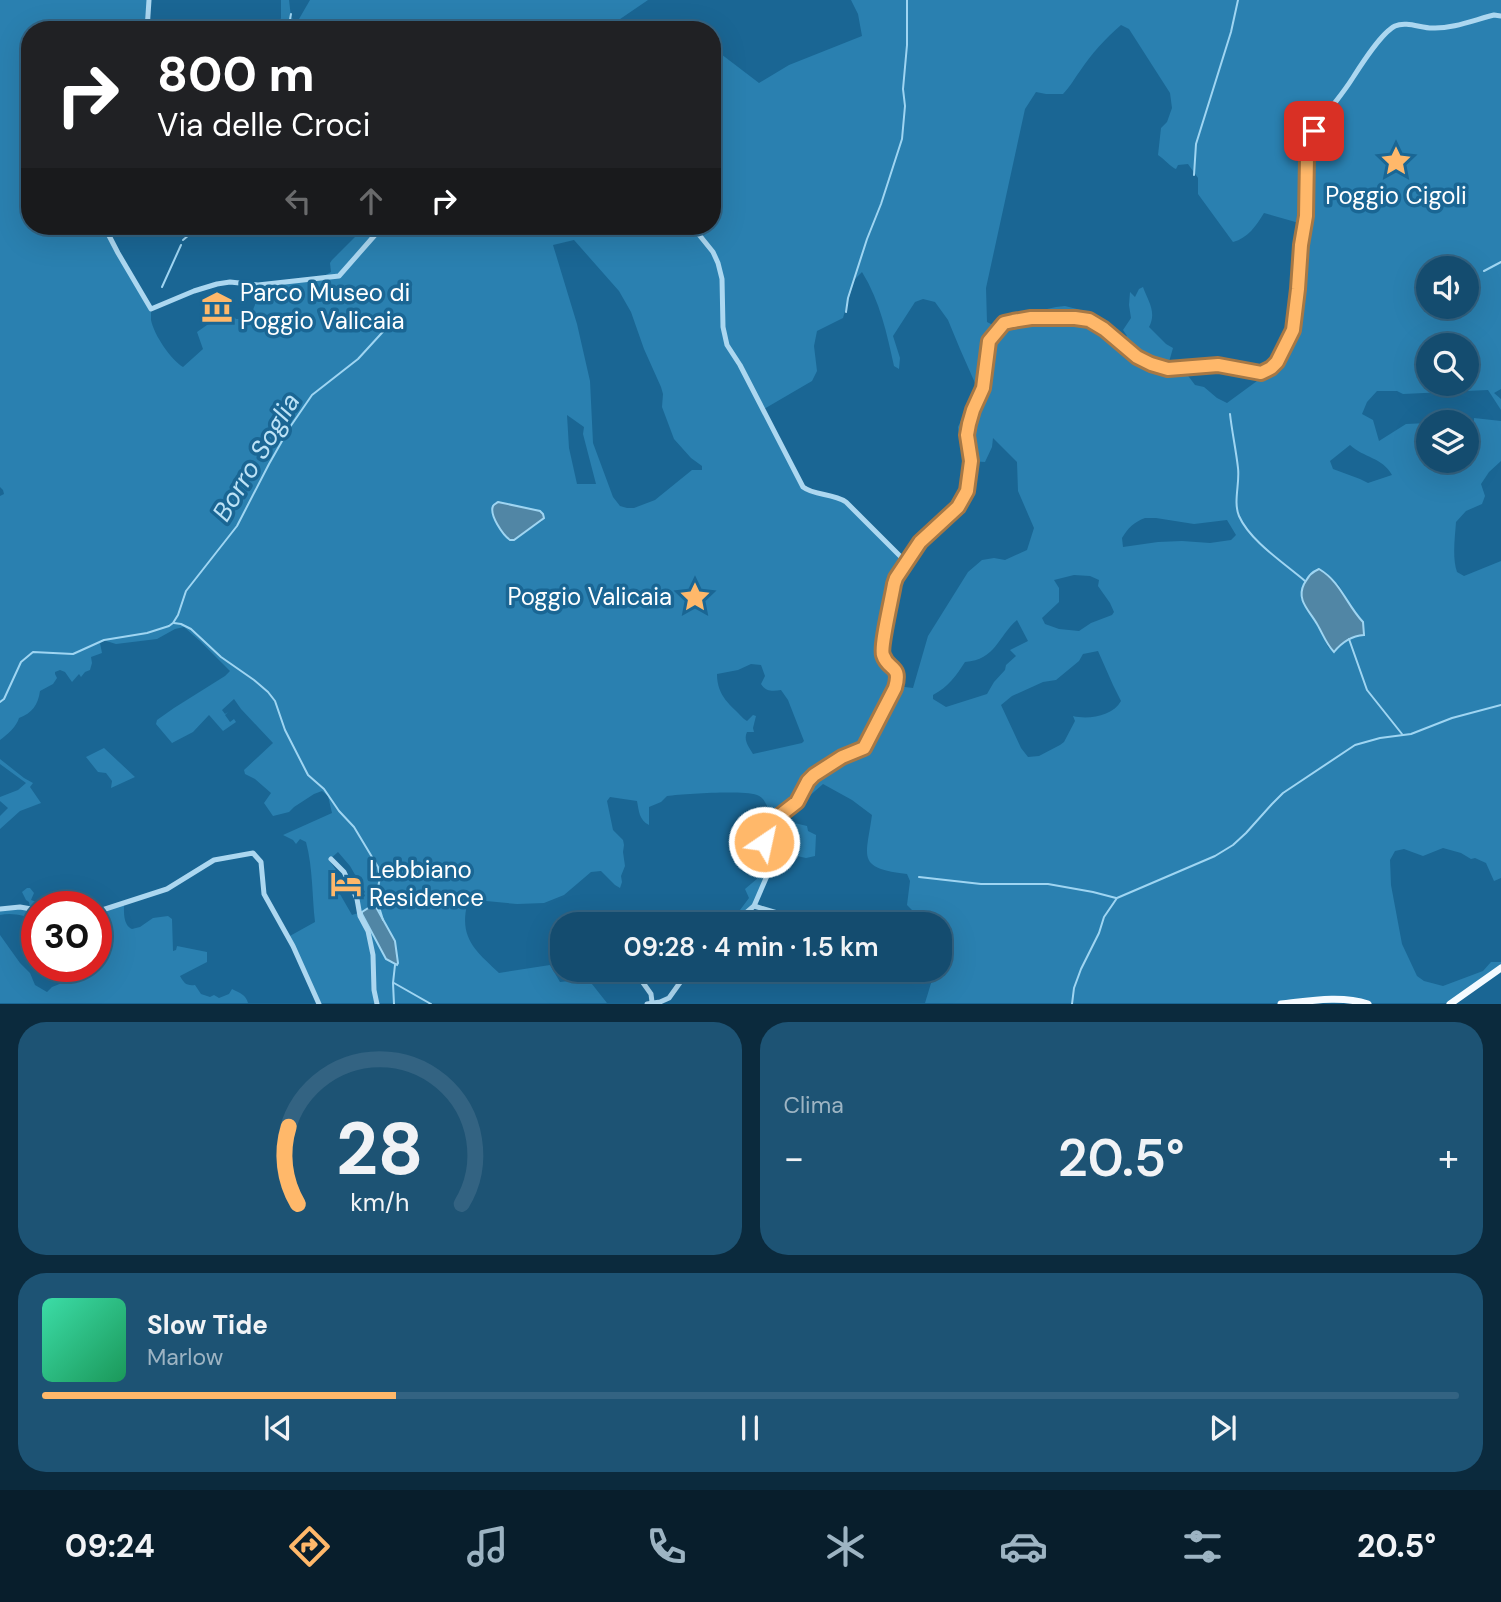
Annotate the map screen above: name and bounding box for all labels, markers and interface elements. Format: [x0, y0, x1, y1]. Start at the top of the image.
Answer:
text: 800 m [157, 42, 315, 106]
icon: right [42, 49, 133, 140]
pin [1284, 101, 1344, 161]
text: Via delle Croci [157, 104, 370, 146]
icon: arrive [1295, 112, 1333, 150]
place icon: Poggio Cigoli [1379, 144, 1413, 178]
place label: Poggio Cigoli [1325, 180, 1467, 211]
icon: left [279, 182, 317, 220]
icon: ahead [352, 182, 390, 220]
icon: right [425, 182, 463, 220]
map controls [1416, 256, 1479, 473]
button: sound [1416, 256, 1479, 319]
place label: Parco Museo di Poggio Valicaia [240, 277, 410, 336]
museum icon: Parco Museo di Poggio Valicaia [200, 290, 234, 324]
button: search [1416, 333, 1479, 396]
water label: Borro Soglia [204, 387, 308, 527]
button: layers [1416, 410, 1479, 473]
place icon: Poggio Valicaia [678, 580, 712, 614]
place label: Poggio Valicaia [507, 581, 672, 612]
position arrow [727, 805, 801, 879]
place label: Lebbiano Residence [369, 854, 484, 913]
hotel icon: Lebbiano Residence [329, 867, 363, 901]
speed limit sign: 30 [21, 891, 112, 982]
text: 09:28 · 4 min · 1.5 km [623, 930, 879, 964]
text: Clima [784, 1090, 844, 1120]
text: 28 [336, 1103, 424, 1198]
text: 20.5° [1058, 1124, 1185, 1192]
text: − [784, 1133, 804, 1183]
text: + [1438, 1133, 1459, 1183]
text: km/h [350, 1186, 409, 1219]
text: Slow Tide [147, 1308, 268, 1342]
text: Marlow [147, 1342, 223, 1372]
icon: previous [259, 1409, 297, 1447]
icon: pause [731, 1409, 769, 1447]
icon: next [1204, 1409, 1242, 1447]
icon: directions [285, 1522, 334, 1571]
icon: music [463, 1522, 512, 1571]
icon: phone [642, 1522, 691, 1571]
icon: climate [821, 1522, 870, 1571]
icon: car [999, 1522, 1048, 1571]
icon: filters [1178, 1522, 1227, 1571]
text: 09:24 [65, 1525, 155, 1567]
text: 20.5° [1357, 1525, 1436, 1567]

